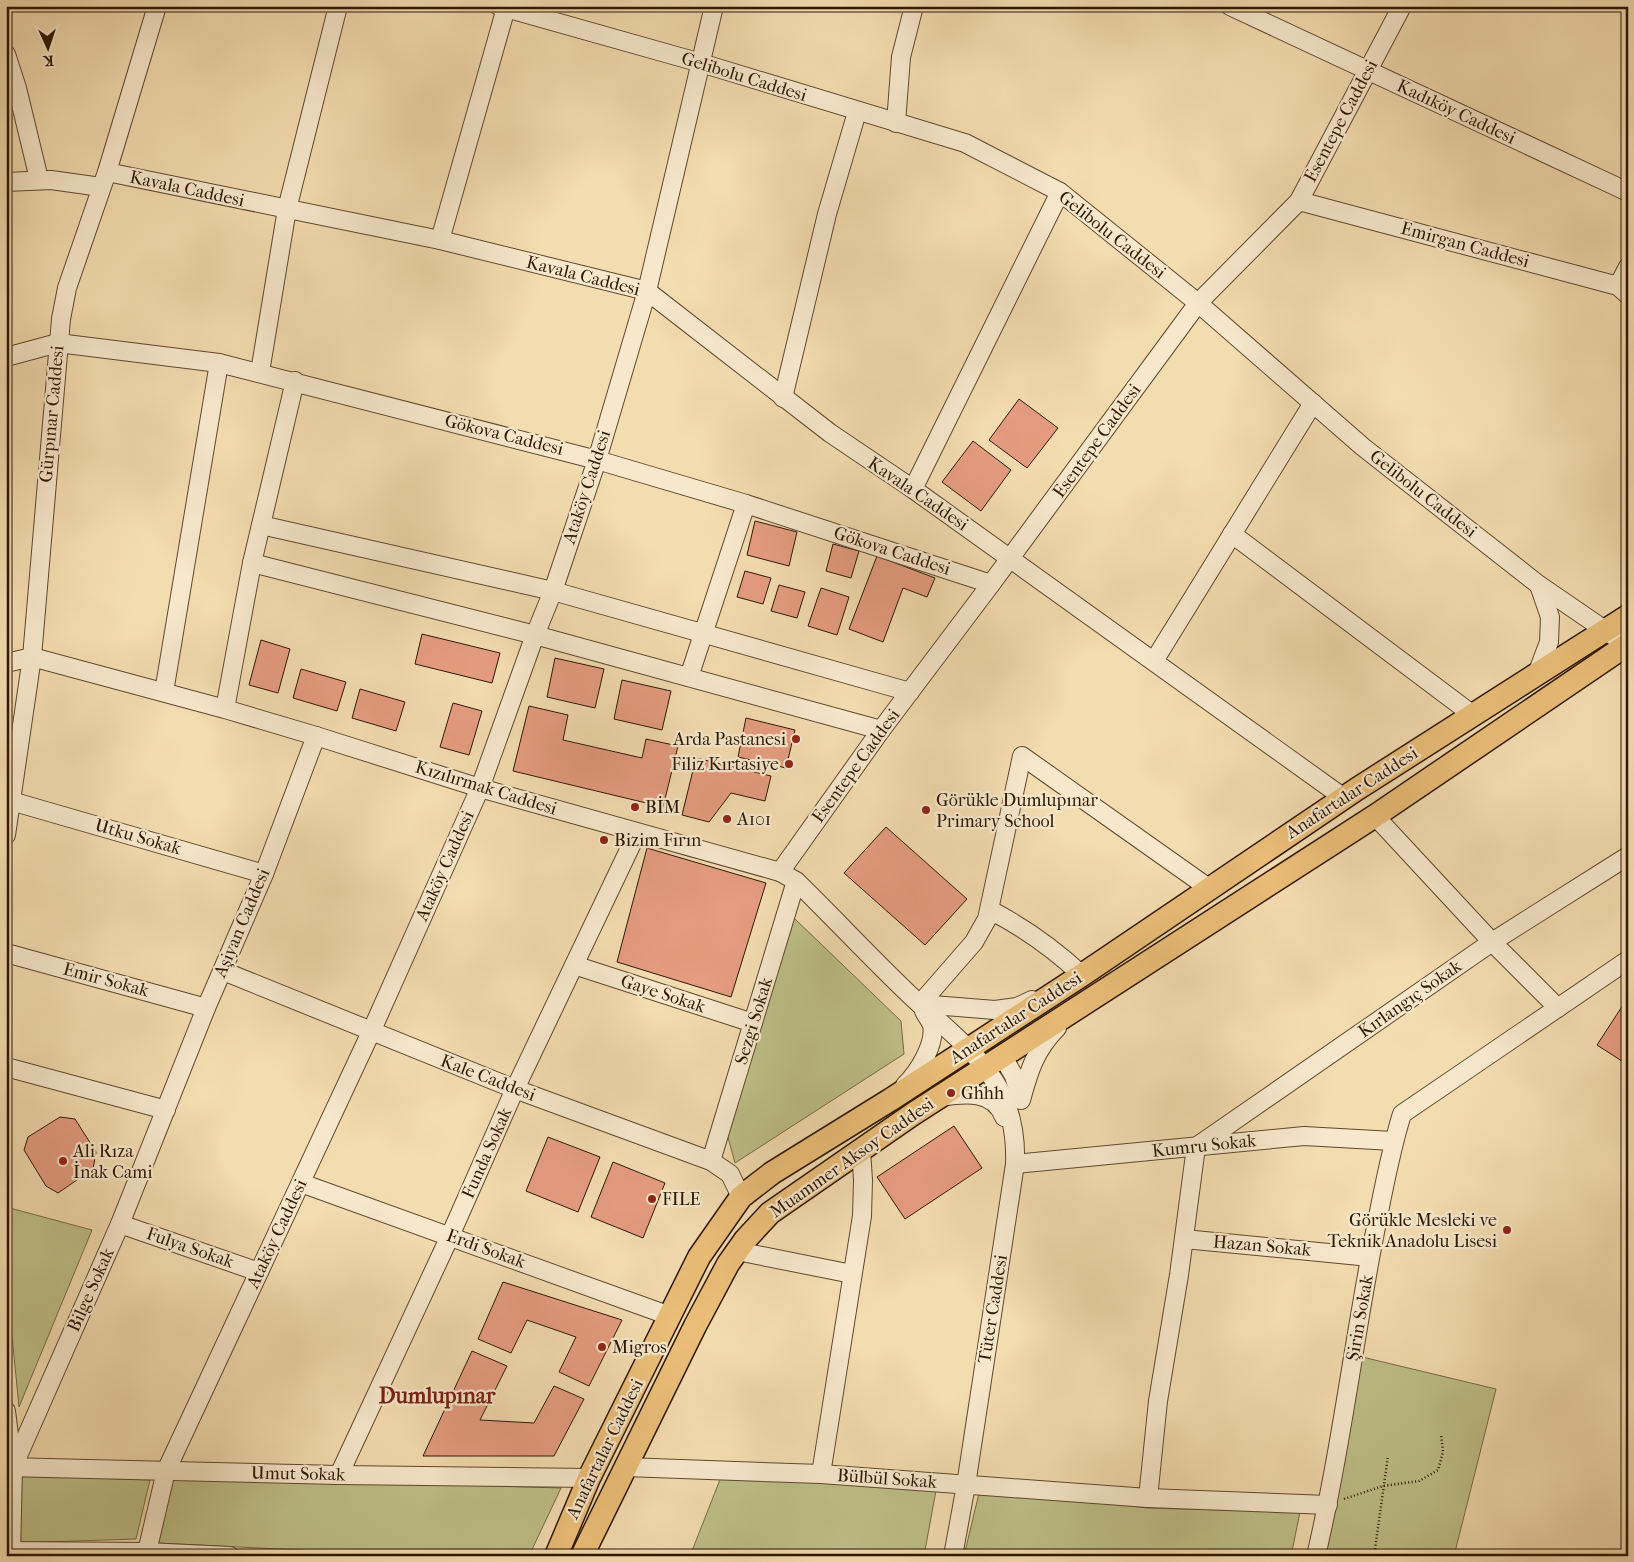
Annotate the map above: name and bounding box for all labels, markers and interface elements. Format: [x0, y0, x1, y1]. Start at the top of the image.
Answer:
north arrow [22, 22, 72, 72]
street label: Gelibolu Caddesi [679, 48, 810, 106]
text: K [42, 52, 54, 69]
street label: Esentepe Caddesi [1300, 56, 1382, 186]
street label: Kadıköy Caddesi [1393, 75, 1519, 149]
street label: Kavala Caddesi [128, 167, 247, 212]
street label: Gelibolu Caddesi [1054, 187, 1170, 284]
street label: Emirgan Caddesi [1399, 218, 1532, 272]
street label: Kavala Caddesi [524, 252, 643, 300]
street label: Gürpınar Caddesi [36, 344, 69, 483]
street label: Esentepe Caddesi [1049, 379, 1146, 502]
street label: Gökova Caddesi [443, 410, 566, 460]
street label: Ataköy Caddesi [558, 427, 615, 547]
street label: Gelibolu Caddesi [1365, 446, 1481, 543]
street label: Kavala Caddesi [864, 453, 973, 536]
street label: Gökova Caddesi [831, 522, 954, 580]
street label: Esentepe Caddesi [808, 704, 905, 827]
place label: Arda Pastanesi [672, 729, 787, 750]
marker: Arda Pastanesi [790, 733, 802, 745]
street label: Anafartalar Caddesi [1281, 742, 1422, 844]
place label: Filiz Kırtasiye [671, 754, 779, 775]
street label: Kızılırmak Caddesi [413, 756, 560, 820]
marker: Filiz Kırtasiye [783, 758, 795, 770]
place label: Görükle Dumlupınar Primary School [936, 790, 1098, 832]
place label: BİM [645, 796, 680, 818]
marker: BİM [629, 801, 641, 813]
marker: Görükle Dumlupınar Primary School [920, 804, 932, 816]
street label: Ataköy Caddesi [411, 807, 479, 925]
place label: A101 [736, 809, 771, 830]
marker: A101 [721, 813, 733, 825]
street label: Utku Sokak [92, 815, 184, 860]
place label: Bizim Fırın [614, 830, 702, 851]
marker: Bizim Fırın [598, 834, 610, 846]
street label: Aşiyan Caddesi [209, 865, 275, 982]
street label: Kırlangıç Sokak [1354, 955, 1466, 1042]
street label: Emir Sokak [61, 958, 152, 1002]
street label: Anafartalar Caddesi [945, 967, 1086, 1069]
street label: Gaye Sokak [618, 970, 709, 1018]
street label: Sezgi Sokak [731, 974, 777, 1067]
street label: Kale Caddesi [437, 1050, 539, 1106]
place label: Ghhh [961, 1083, 1004, 1104]
marker: Ghhh [945, 1087, 957, 1099]
street label: Muammer Aksoy Caddesi [766, 1093, 939, 1223]
street label: Funda Sokak [458, 1104, 517, 1202]
street label: Kumru Sokak [1151, 1130, 1258, 1162]
place label: Ali Rıza İnak Cami [72, 1141, 153, 1183]
marker: Ali Rıza İnak Cami [57, 1155, 69, 1167]
street label: Ataköy Caddesi [242, 1175, 312, 1293]
place label: FILE [662, 1189, 701, 1210]
marker: FILE [646, 1193, 658, 1205]
place label: Görükle Mesleki ve Teknik Anadolu Lisesi [1328, 1210, 1498, 1252]
street label: Fulya Sokak [144, 1223, 237, 1273]
marker: Görükle Mesleki ve Teknik Anadolu Lisesi [1501, 1224, 1513, 1236]
street label: Erdi Sokak [444, 1225, 529, 1273]
street label: Hazan Sokak [1212, 1231, 1313, 1261]
street label: Bilge Sokak [63, 1244, 119, 1335]
street label: Tüter Caddesi [974, 1253, 1012, 1365]
street label: Şirin Sokak [1342, 1273, 1378, 1363]
place label: Migros [612, 1337, 667, 1358]
marker: Migros [596, 1341, 608, 1353]
street label: Anafartalar Caddesi [562, 1375, 648, 1523]
district label: Dumlupınar [379, 1383, 496, 1409]
street label: Umut Sokak [251, 1463, 346, 1485]
street label: Bülbül Sokak [836, 1465, 938, 1493]

